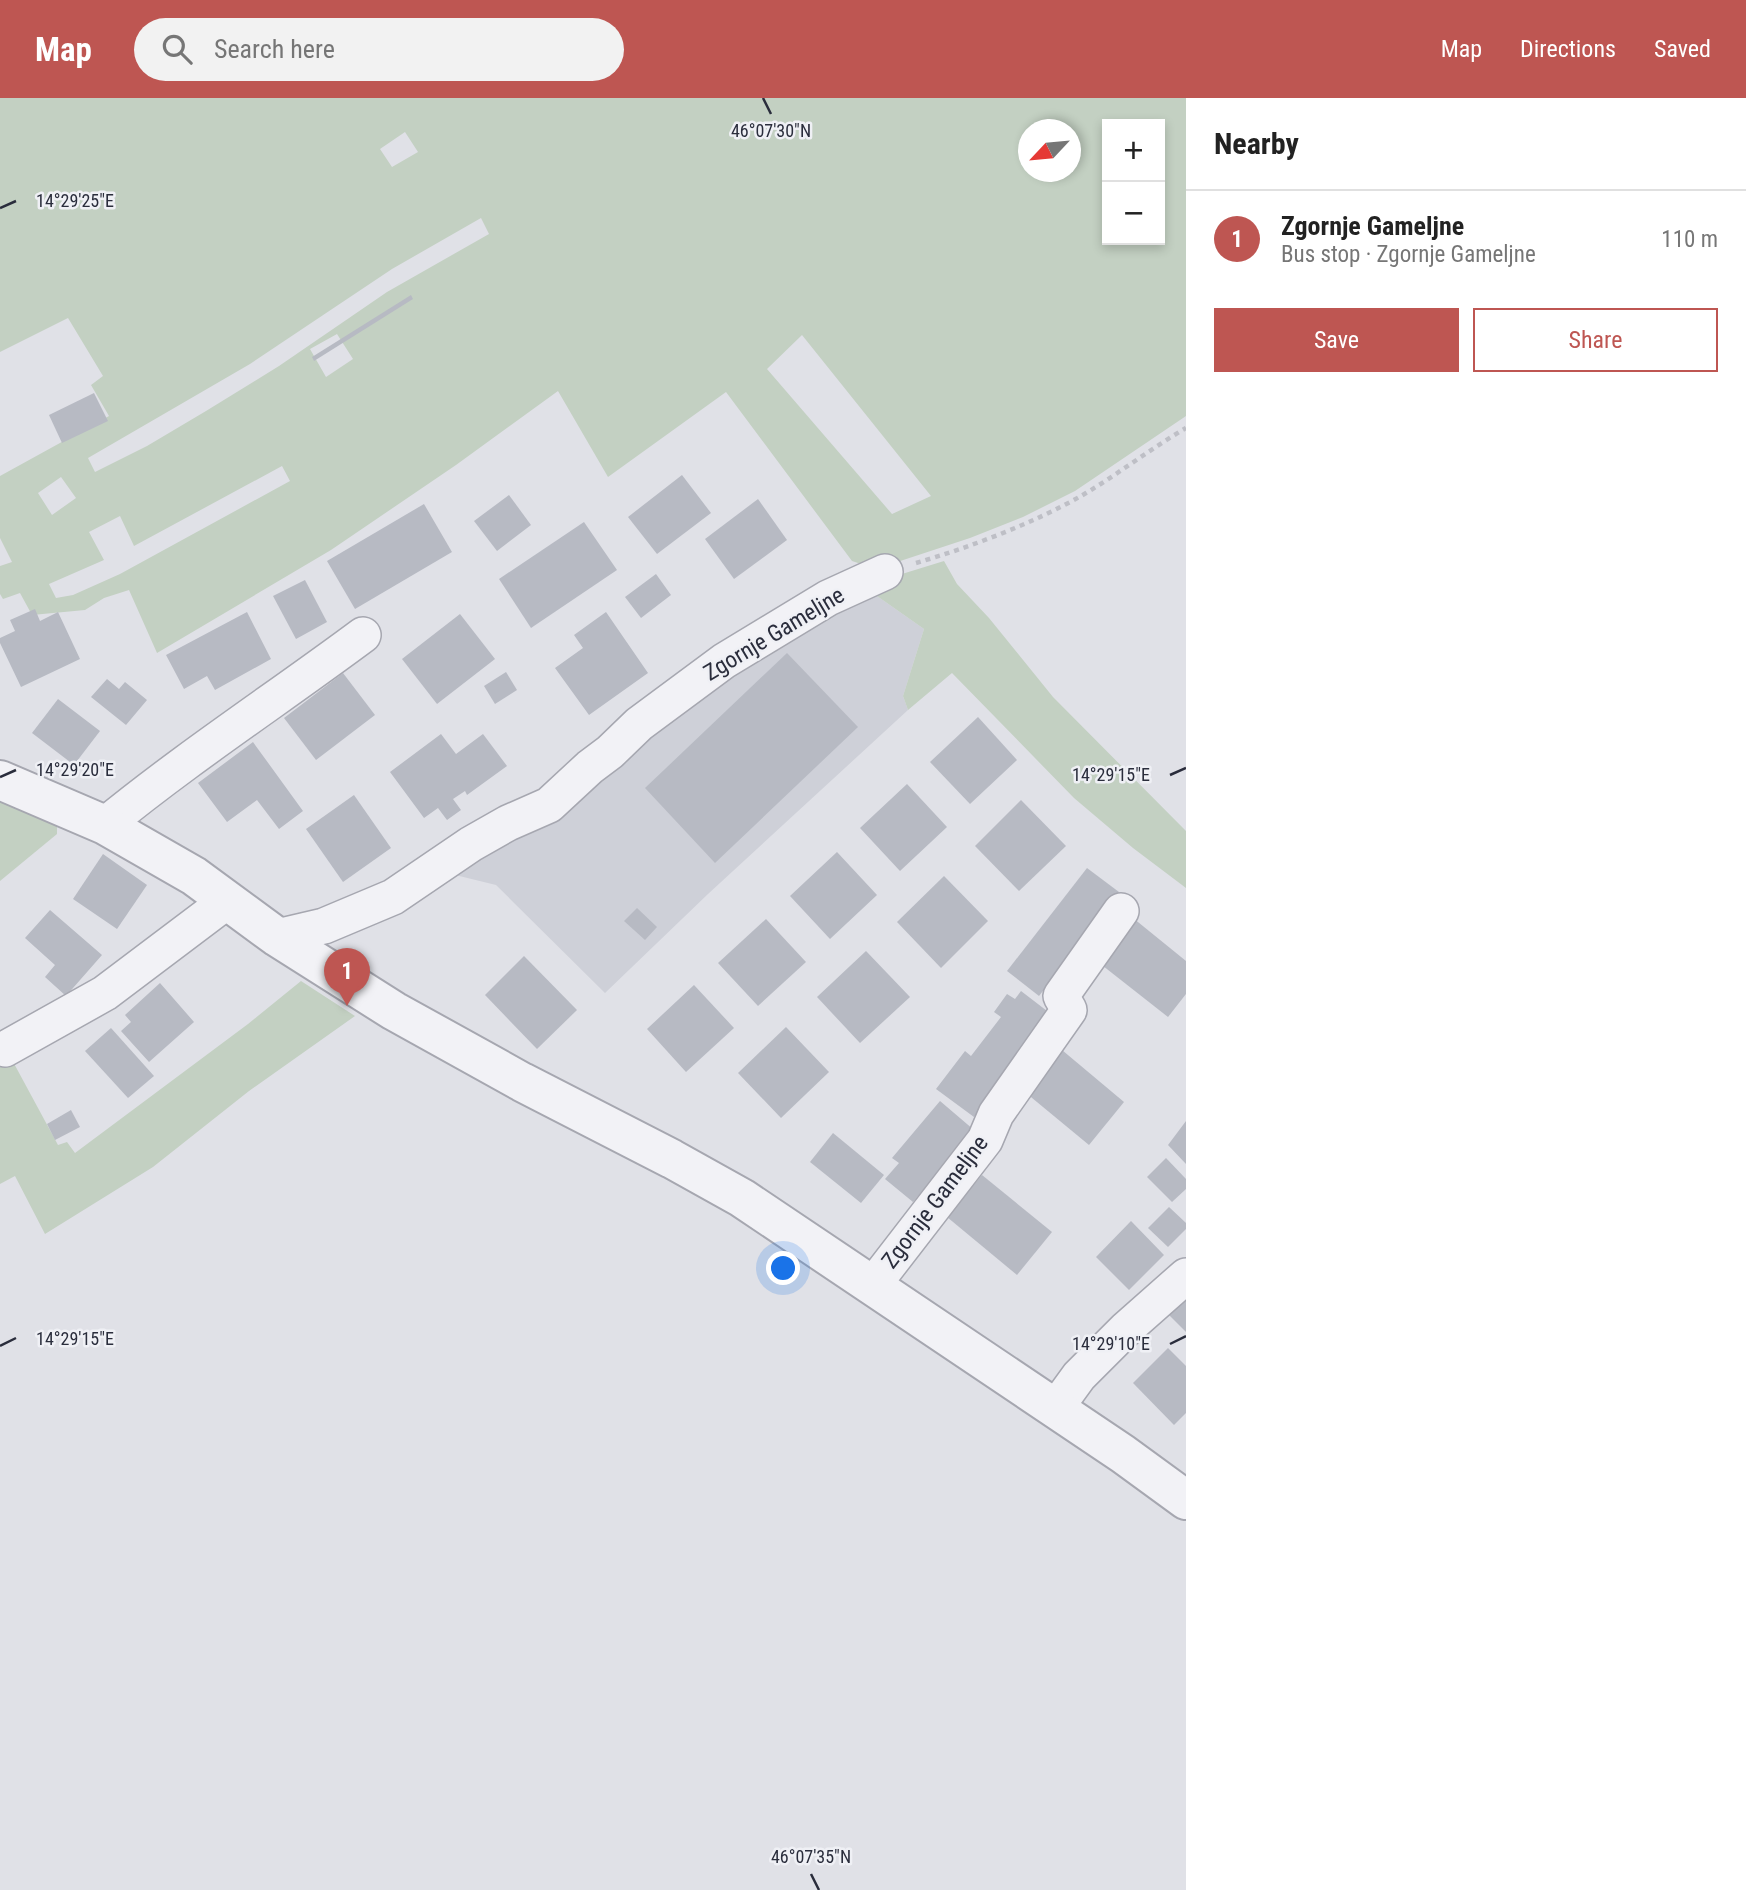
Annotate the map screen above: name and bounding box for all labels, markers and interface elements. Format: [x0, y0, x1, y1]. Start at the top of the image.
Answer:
search box [134, 18, 624, 81]
text: Map [35, 30, 92, 69]
icon: search [158, 30, 196, 68]
text: Search here [214, 34, 335, 64]
text: Map [1441, 35, 1482, 63]
text: Directions [1520, 35, 1616, 63]
text: Saved [1654, 35, 1711, 63]
north arrow [1018, 119, 1081, 182]
map controls [1102, 119, 1165, 245]
button: + [1102, 119, 1165, 182]
text: 46°07'30"N [731, 120, 811, 141]
text: Nearby [1214, 126, 1299, 161]
button: − [1102, 182, 1165, 245]
text: 14°29'25"E [36, 190, 114, 211]
text: Zgornje Gameljne [1281, 211, 1464, 241]
text: 1 [1231, 226, 1243, 253]
text: 110 m [1661, 226, 1718, 253]
text: Bus stop · Zgornje Gameljne [1281, 241, 1536, 268]
button: Save [1214, 308, 1459, 372]
button: Share [1473, 308, 1718, 372]
street label: Zgornje Gameljne [699, 581, 849, 687]
text: 14°29'20"E [36, 759, 114, 780]
text: 14°29'15"E [1072, 764, 1150, 785]
pin: 1 [324, 948, 370, 1006]
street label: Zgornje Gameljne [876, 1130, 994, 1274]
your location [766, 1251, 800, 1285]
text: 14°29'15"E [36, 1328, 114, 1349]
text: 14°29'10"E [1072, 1333, 1150, 1354]
text: 46°07'35"N [771, 1846, 851, 1867]

